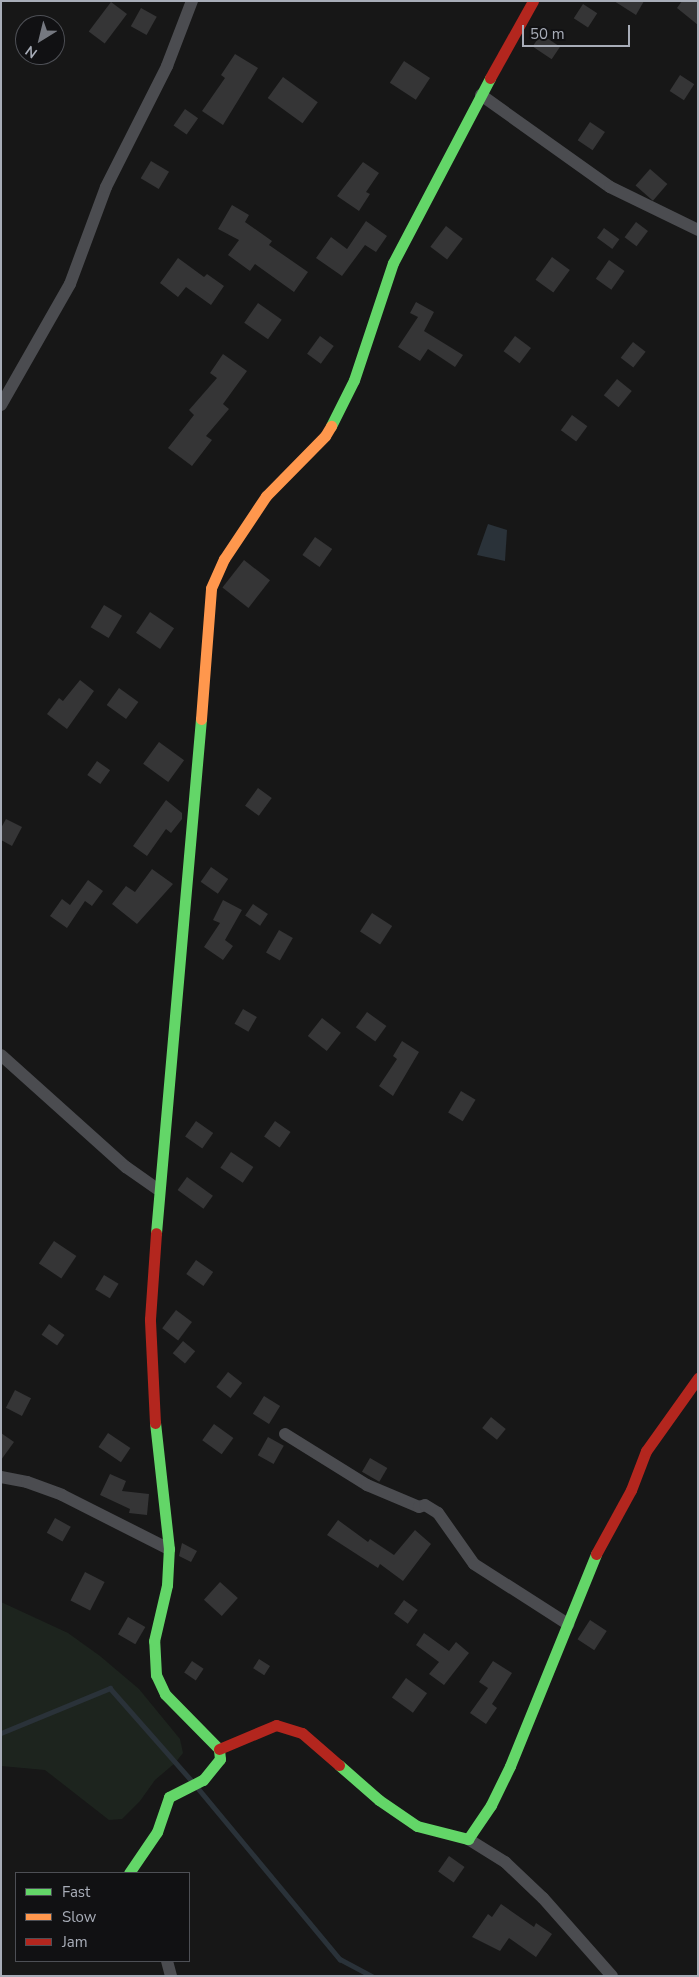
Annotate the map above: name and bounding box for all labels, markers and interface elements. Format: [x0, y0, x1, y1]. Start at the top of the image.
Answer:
north arrow [15, 15, 65, 65]
scale bar [524, 15, 632, 47]
text: 50 m [530, 24, 565, 44]
text: N [22, 41, 41, 63]
legend [15, 1872, 190, 1962]
text: Fast [62, 1882, 90, 1902]
text: Slow [62, 1907, 96, 1927]
text: Jam [62, 1932, 88, 1952]

